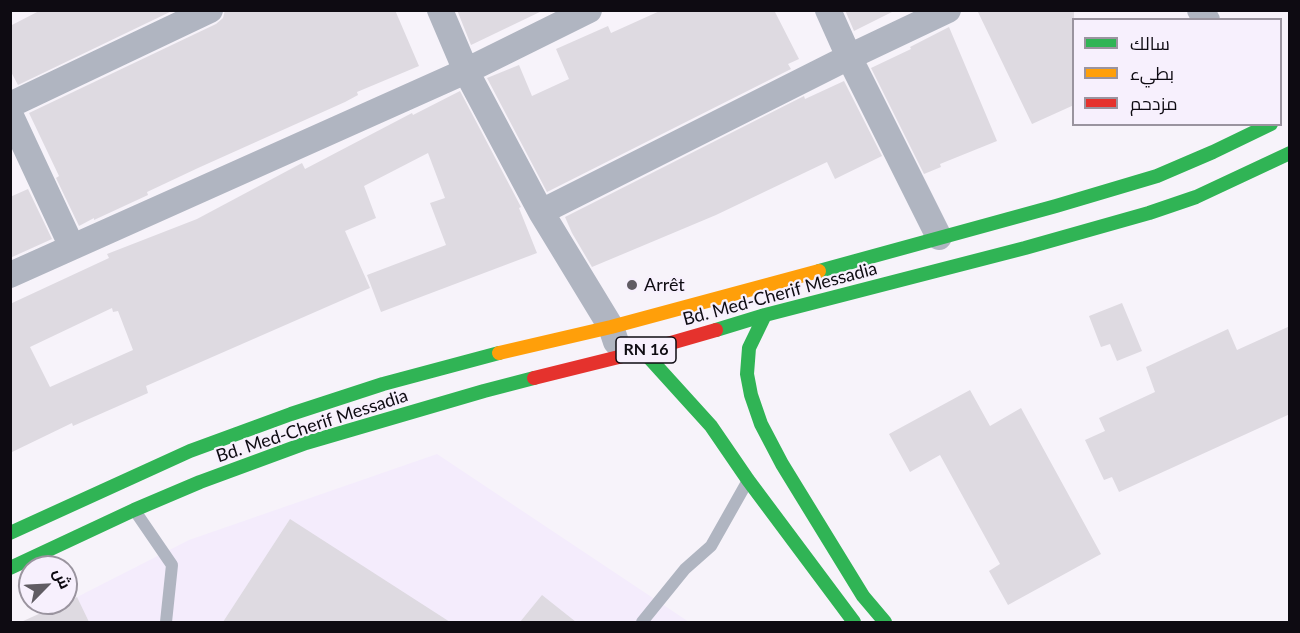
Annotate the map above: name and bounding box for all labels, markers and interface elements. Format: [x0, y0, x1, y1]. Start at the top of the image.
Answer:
legend [1072, 18, 1282, 126]
text: سالك [1130, 32, 1170, 54]
text: بطيء [1130, 62, 1174, 84]
text: مزدحم [1130, 92, 1178, 114]
street label: Bd. Med-Cherif Messadia [680, 258, 880, 330]
place label: Arrêt [644, 274, 685, 296]
marker: Arrêt [625, 278, 639, 292]
road number: RN 16 [616, 337, 676, 363]
street label: Bd. Med-Cherif Messadia [213, 385, 411, 467]
north arrow [18, 555, 78, 615]
text: ش [50, 565, 76, 592]

